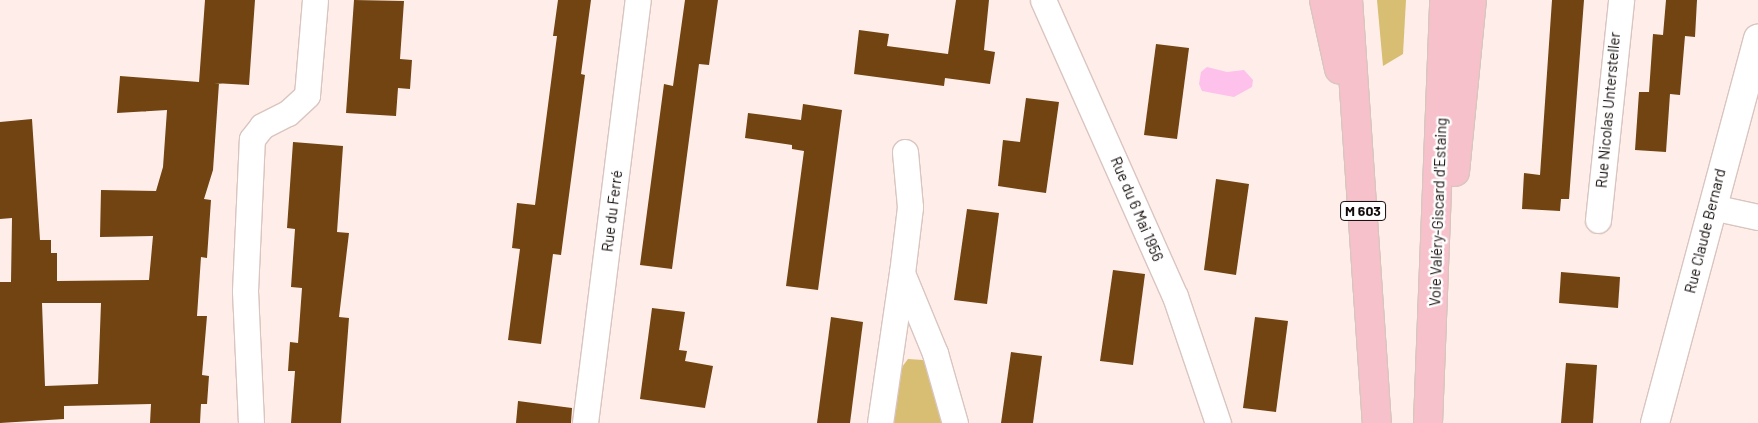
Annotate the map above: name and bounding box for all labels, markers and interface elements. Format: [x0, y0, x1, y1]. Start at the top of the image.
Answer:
street label: Rue Nicolas Untersteller [1592, 31, 1624, 189]
street label: Voie Valéry-Giscard d'Estaing [1426, 117, 1450, 307]
street label: Rue du 6 Mai 1956 [1107, 154, 1167, 264]
street label: Rue Claude Bernard [1681, 167, 1729, 295]
street label: Rue du Ferré [598, 169, 626, 253]
road number: M 603 [1339, 200, 1387, 222]

